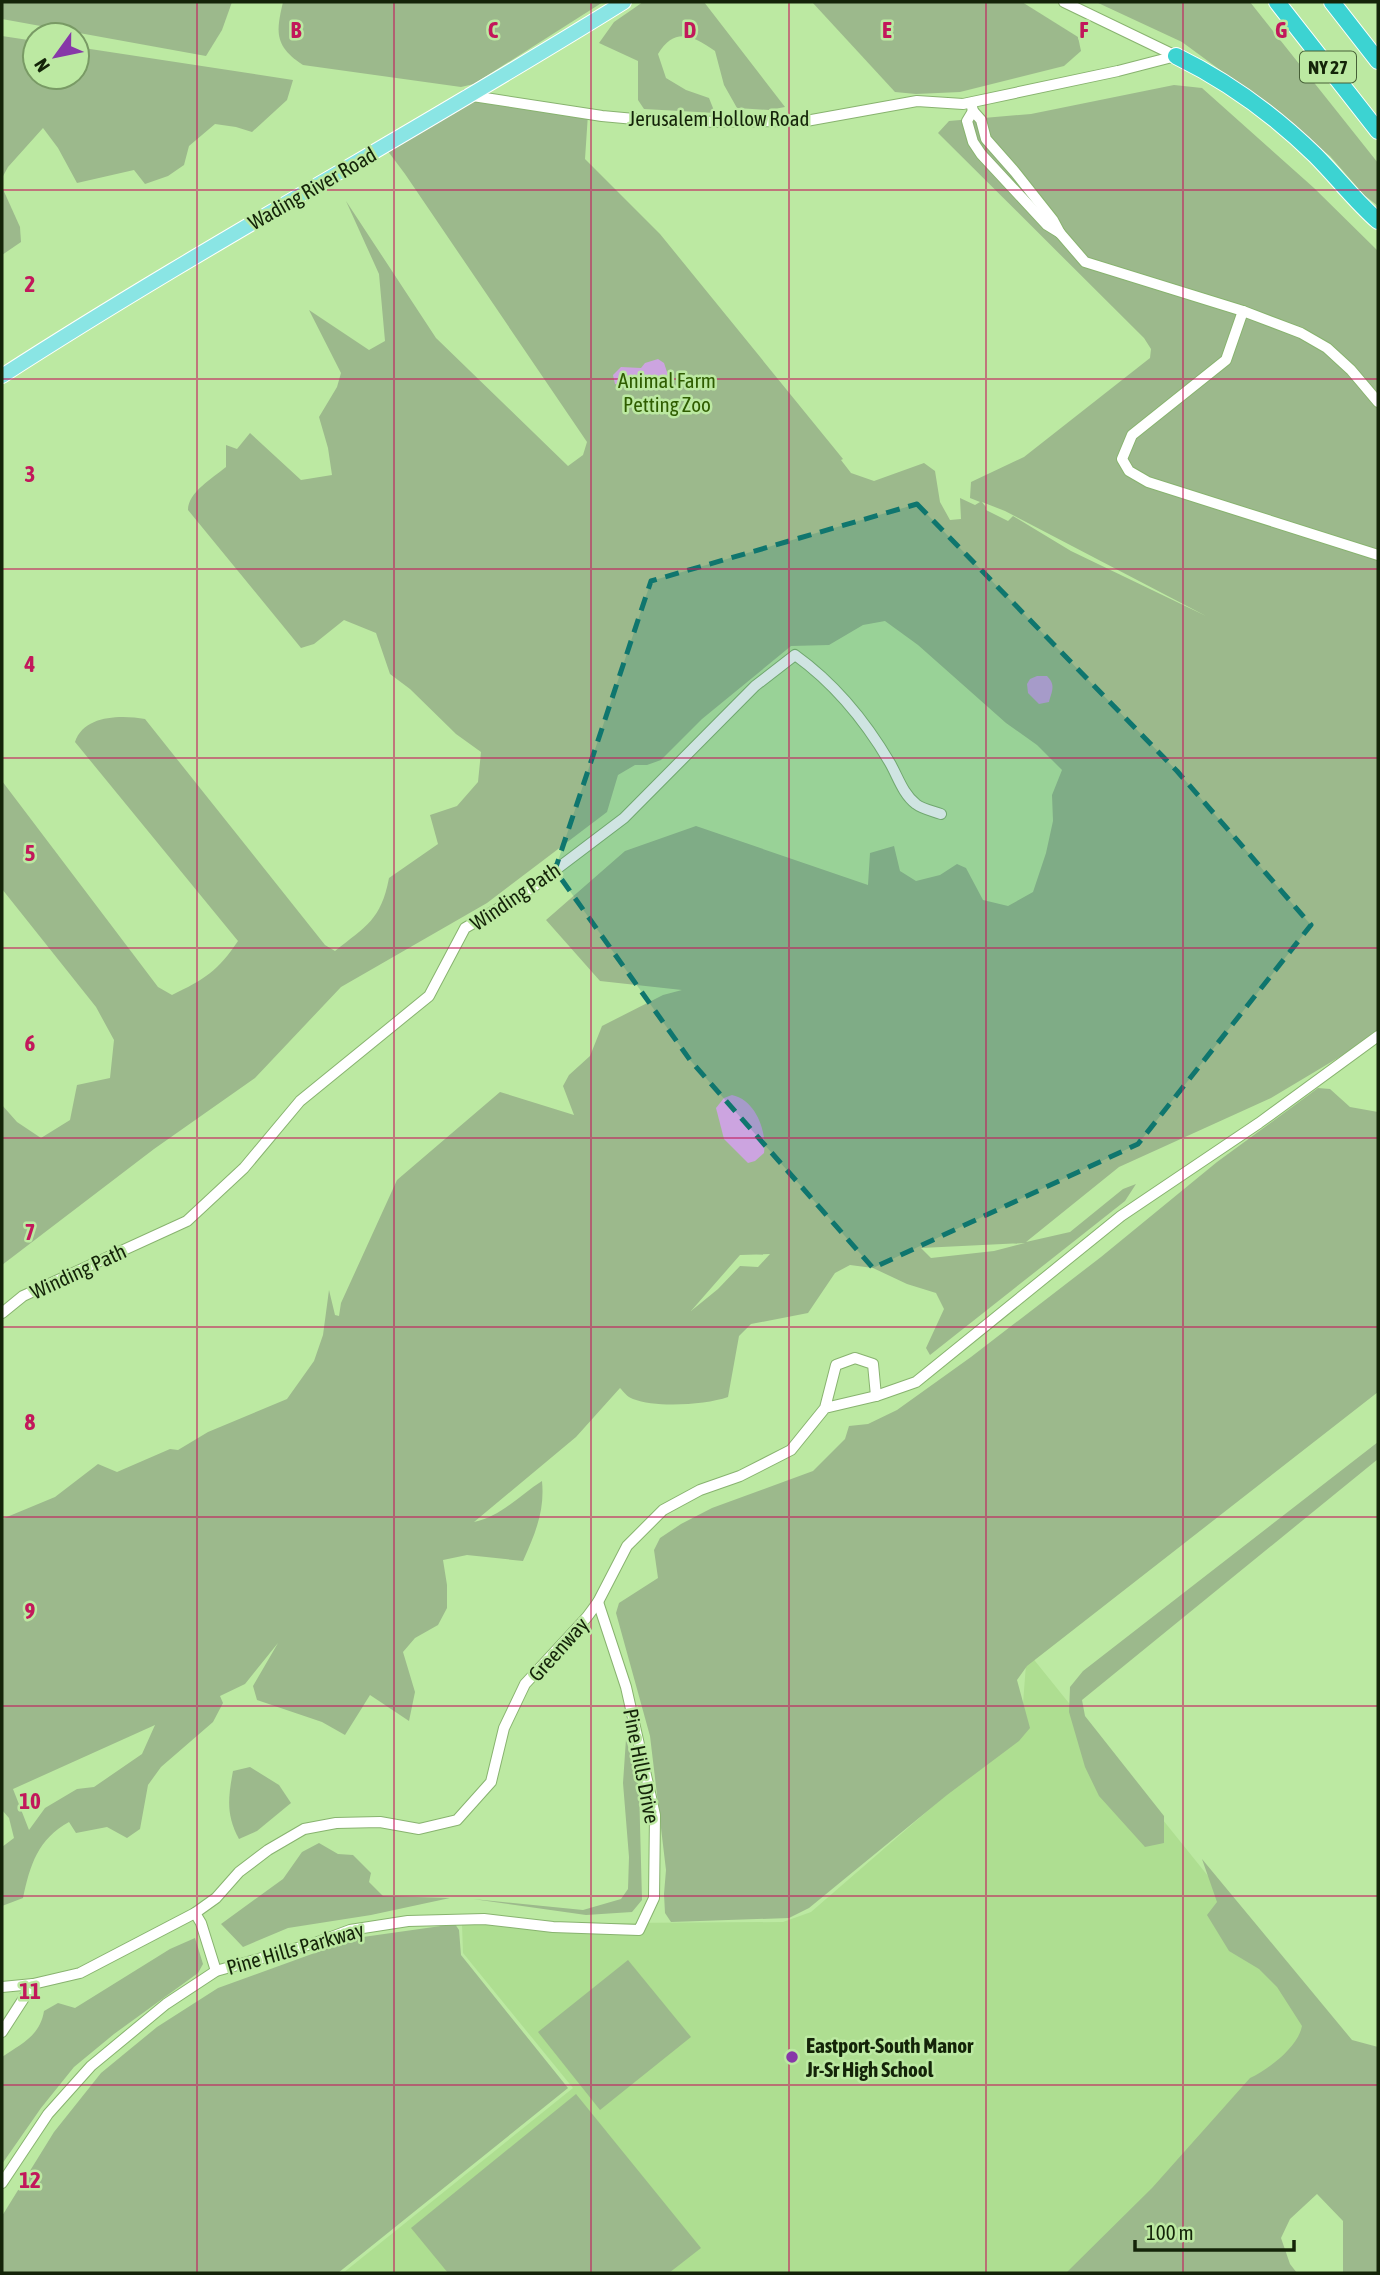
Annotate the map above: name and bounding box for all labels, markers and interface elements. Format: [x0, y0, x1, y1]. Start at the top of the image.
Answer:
text: B [291, 17, 302, 43]
text: C [488, 17, 499, 43]
text: D [684, 17, 697, 43]
text: E [882, 17, 892, 43]
text: F [1079, 17, 1089, 43]
text: G [1275, 17, 1287, 43]
north arrow [21, 21, 91, 91]
road number: NY 27 [1300, 52, 1356, 82]
text: N [29, 55, 54, 76]
street label: Jerusalem Hollow Road [629, 106, 809, 130]
street label: Wading River Road [244, 142, 380, 234]
text: 2 [25, 271, 35, 297]
park label: Animal Farm Petting Zoo [618, 368, 716, 416]
text: 3 [25, 461, 35, 487]
text: 4 [24, 651, 36, 677]
text: 5 [25, 840, 36, 866]
street label: Winding Path [466, 857, 564, 935]
text: 6 [25, 1030, 36, 1056]
text: 7 [25, 1219, 35, 1245]
street label: Winding Path [26, 1238, 130, 1304]
text: 8 [25, 1409, 36, 1435]
text: 9 [25, 1598, 36, 1624]
street label: Greenway [523, 1612, 593, 1686]
street label: Pine Hills Drive [619, 1707, 665, 1825]
text: 10 [19, 1788, 41, 1814]
street label: Pine Hills Parkway [224, 1917, 367, 1979]
text: 11 [19, 1978, 41, 2004]
place label: Eastport-South Manor Jr-Sr High School [805, 2033, 974, 2081]
marker: Eastport-South Manor Jr-Sr High School [784, 2049, 800, 2065]
text: 12 [19, 2167, 41, 2193]
scale bar [1135, 2208, 1294, 2252]
text: 100 m [1146, 2220, 1194, 2244]

